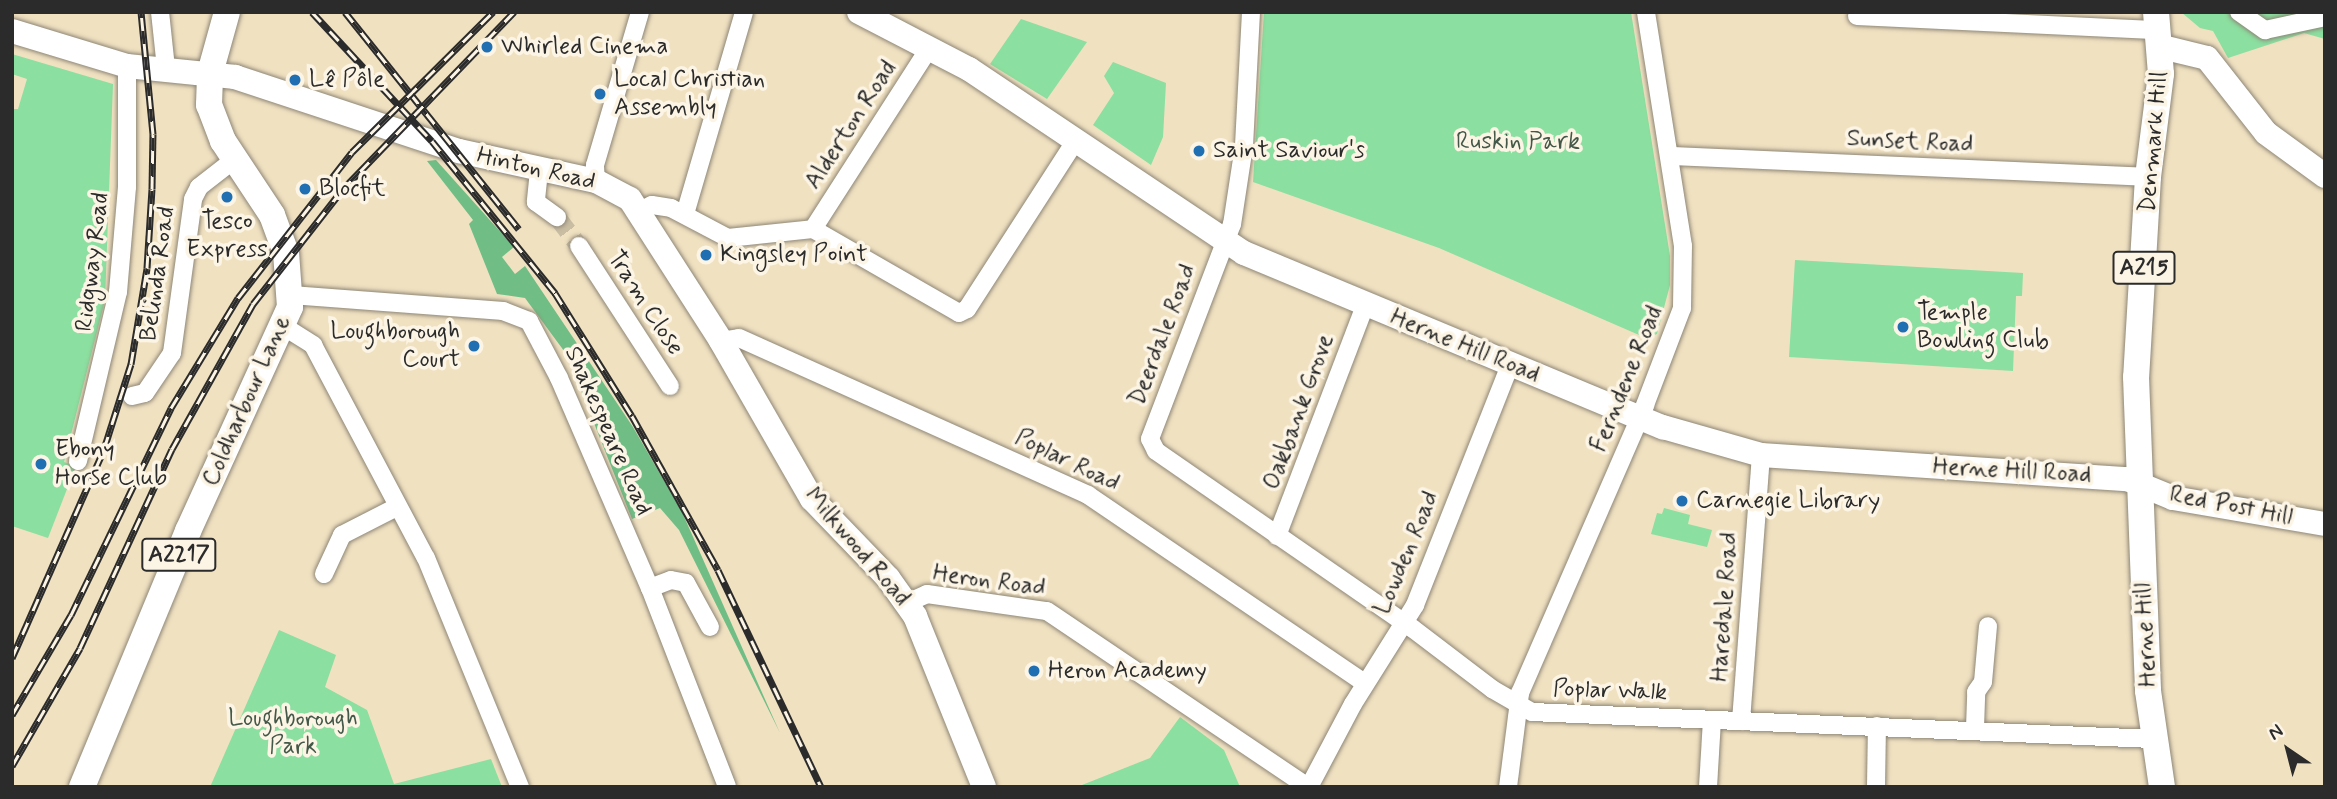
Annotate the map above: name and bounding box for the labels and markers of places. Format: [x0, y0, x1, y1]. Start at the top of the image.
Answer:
place label: Whirled Cinema [501, 33, 676, 61]
marker: Whirled Cinema [479, 39, 495, 55]
place label: Lê Pôle [309, 66, 385, 94]
place label: Local Christian Assembly [614, 66, 765, 122]
marker: Lê Pôle [287, 72, 303, 88]
marker: Local Christian Assembly [592, 86, 608, 102]
place label: Saint Saviour's [1213, 137, 1365, 165]
marker: Saint Saviour's [1191, 143, 1207, 159]
place label: Blocfit [319, 175, 386, 203]
marker: Blocfit [297, 181, 313, 197]
marker: Tesco Express [219, 189, 235, 205]
place label: Tesco Express [186, 208, 268, 264]
place label: Kingsley Point [720, 241, 865, 269]
marker: Kingsley Point [698, 247, 714, 263]
place label: Temple Bowling Club [1917, 299, 2049, 355]
place label: Loughborough Court [331, 318, 460, 374]
marker: Temple Bowling Club [1895, 319, 1911, 335]
marker: Loughborough Court [466, 338, 482, 354]
place label: Ebony Horse Club [55, 436, 165, 492]
marker: Ebony Horse Club [33, 456, 49, 472]
place label: Carnegie Library [1696, 487, 1877, 515]
marker: Carnegie Library [1674, 493, 1690, 509]
place label: Heron Academy [1048, 657, 1210, 685]
marker: Heron Academy [1026, 663, 1042, 679]

